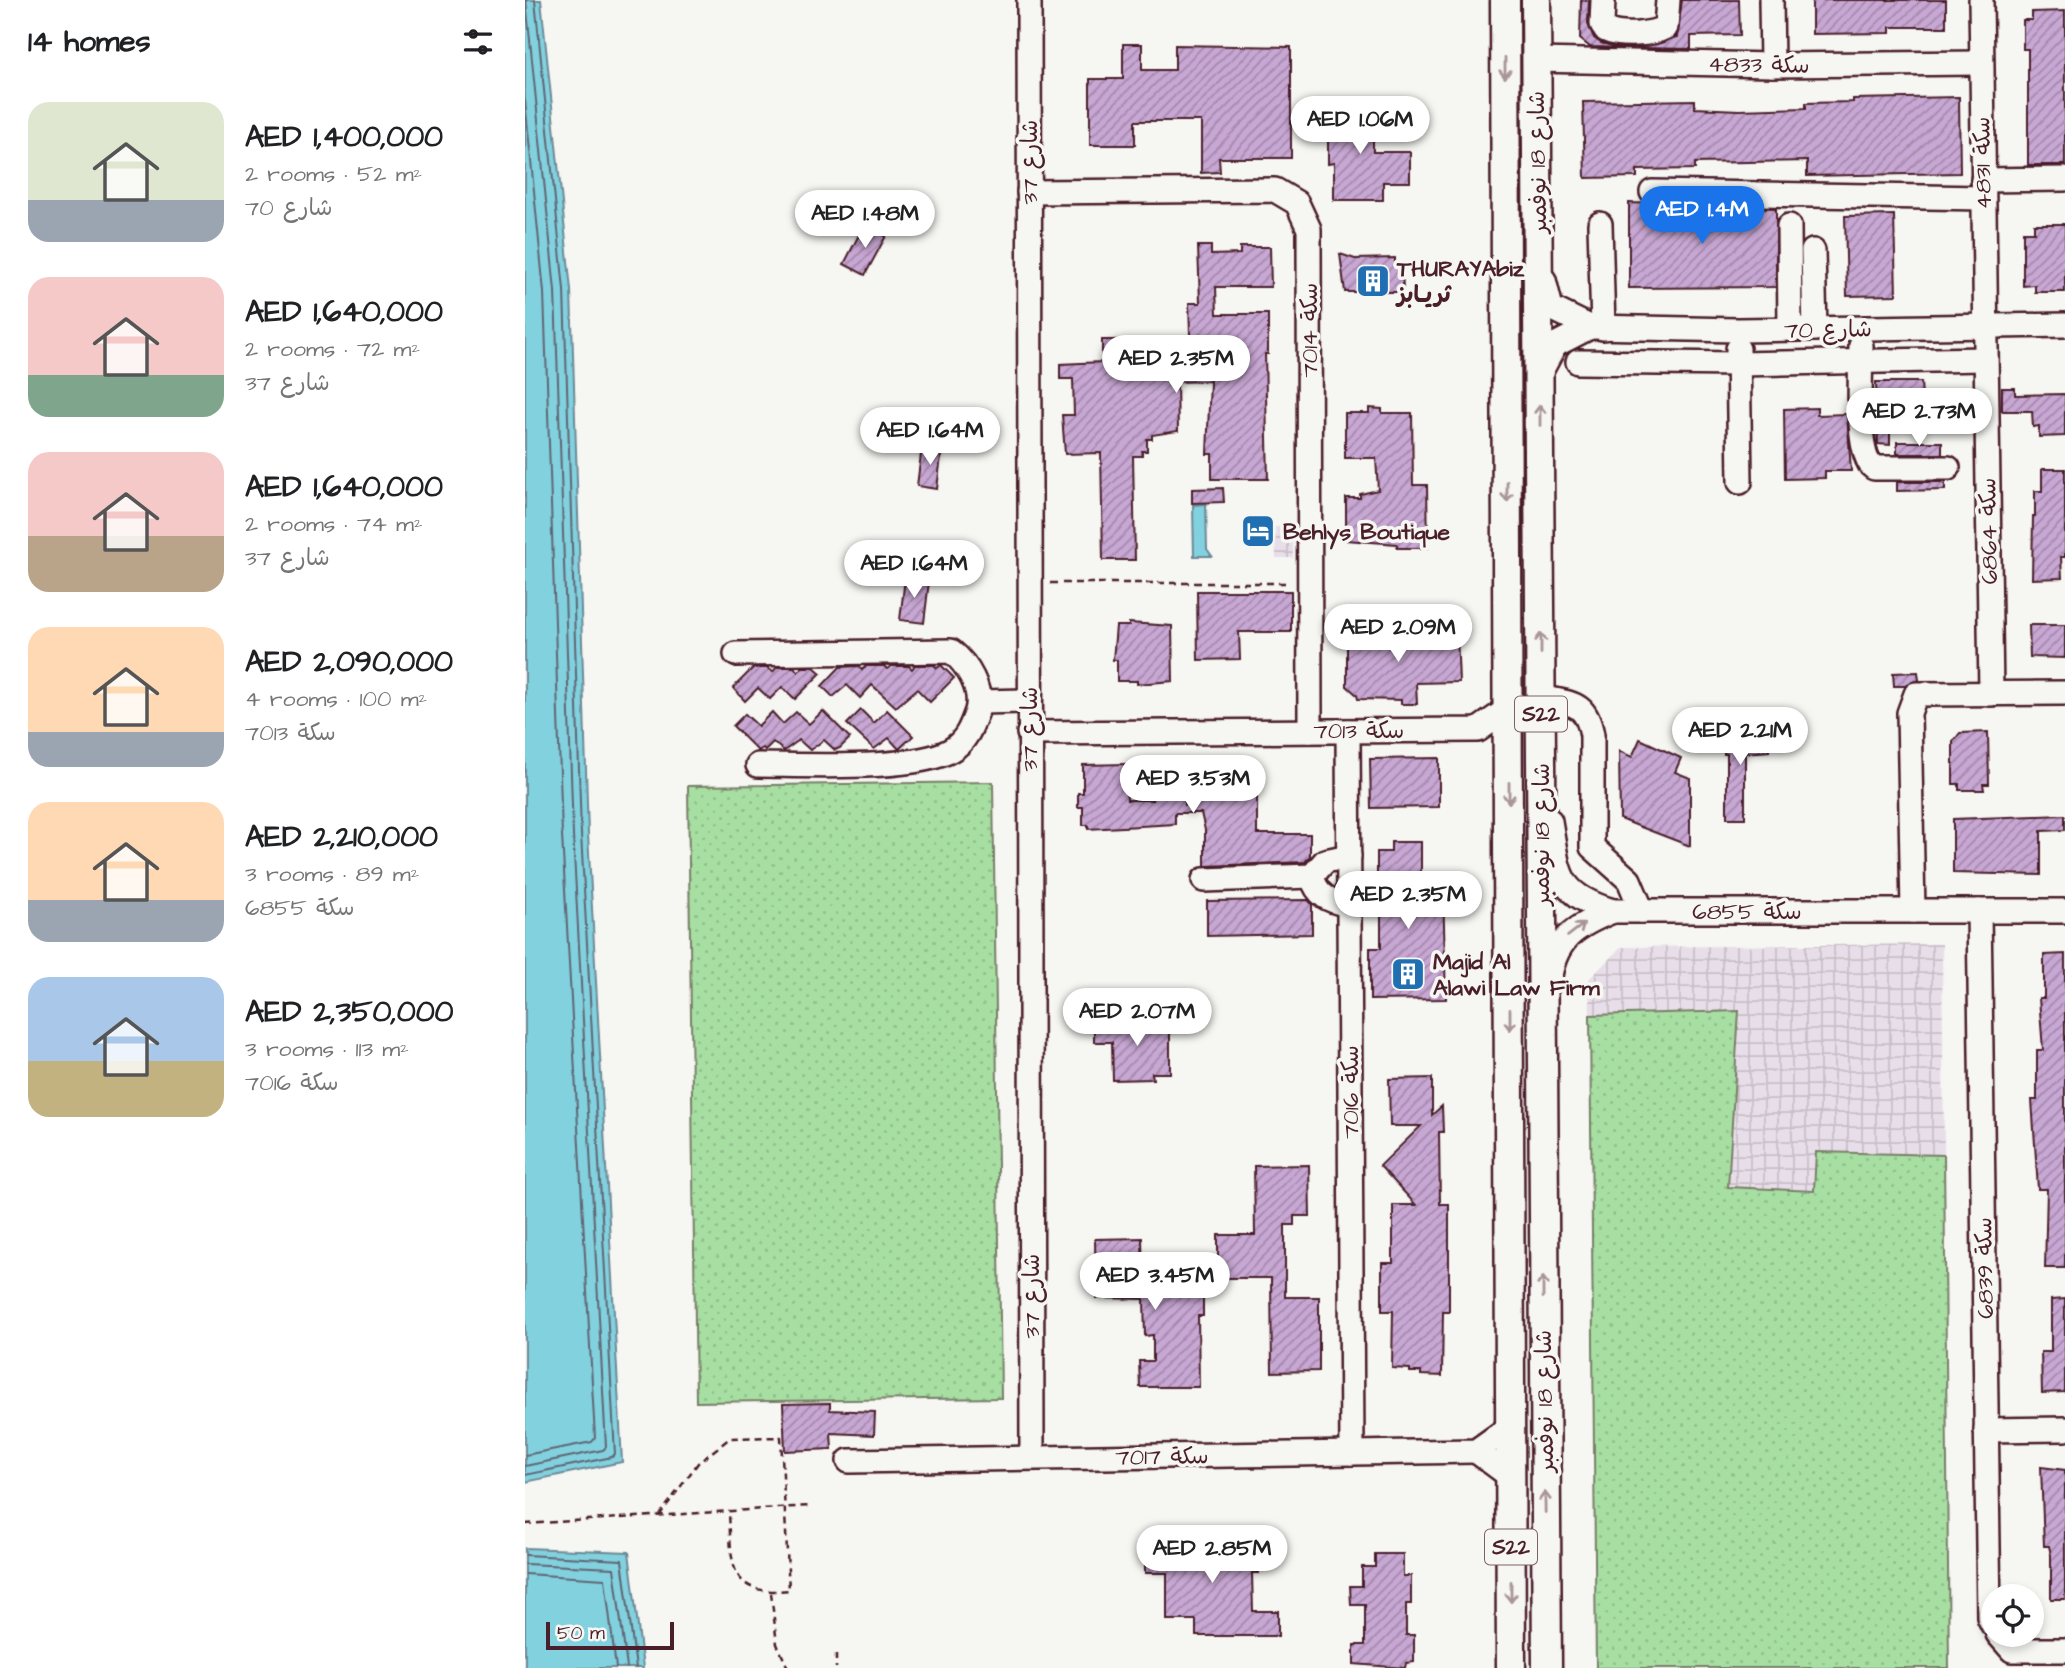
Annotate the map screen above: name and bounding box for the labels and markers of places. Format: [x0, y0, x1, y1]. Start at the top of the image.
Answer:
pin: AED 1.06M [1280, 96, 1440, 156]
pin: AED 1.4M [1630, 187, 1774, 246]
pin: AED 1.48M [785, 190, 945, 250]
place label: THURAYAbiz ثريـابز [1395, 253, 1525, 311]
building icon: THURAYAbiz ثريـابز [1354, 262, 1392, 300]
pin: AED 2.35M [1096, 336, 1256, 395]
pin: AED 2.73M [1839, 388, 1999, 448]
pin: AED 1.64M [850, 407, 1010, 467]
hotel icon: Behlys Boutique [1239, 512, 1277, 550]
place label: Behlys Boutique [1283, 516, 1450, 550]
pin: AED 1.64M [834, 540, 994, 600]
pin: AED 2.09M [1318, 604, 1478, 664]
pin: AED 2.21M [1660, 708, 1820, 767]
pin: AED 3.53M [1113, 756, 1273, 815]
pin: AED 2.35M [1328, 872, 1488, 931]
place label: Majid Al Alawi Law Firm [1433, 946, 1601, 1004]
building icon: Majid Al Alawi Law Firm [1389, 955, 1427, 993]
pin: AED 2.07M [1057, 988, 1217, 1048]
pin: AED 3.45M [1075, 1252, 1235, 1312]
pin: AED 2.85M [1132, 1526, 1292, 1585]

